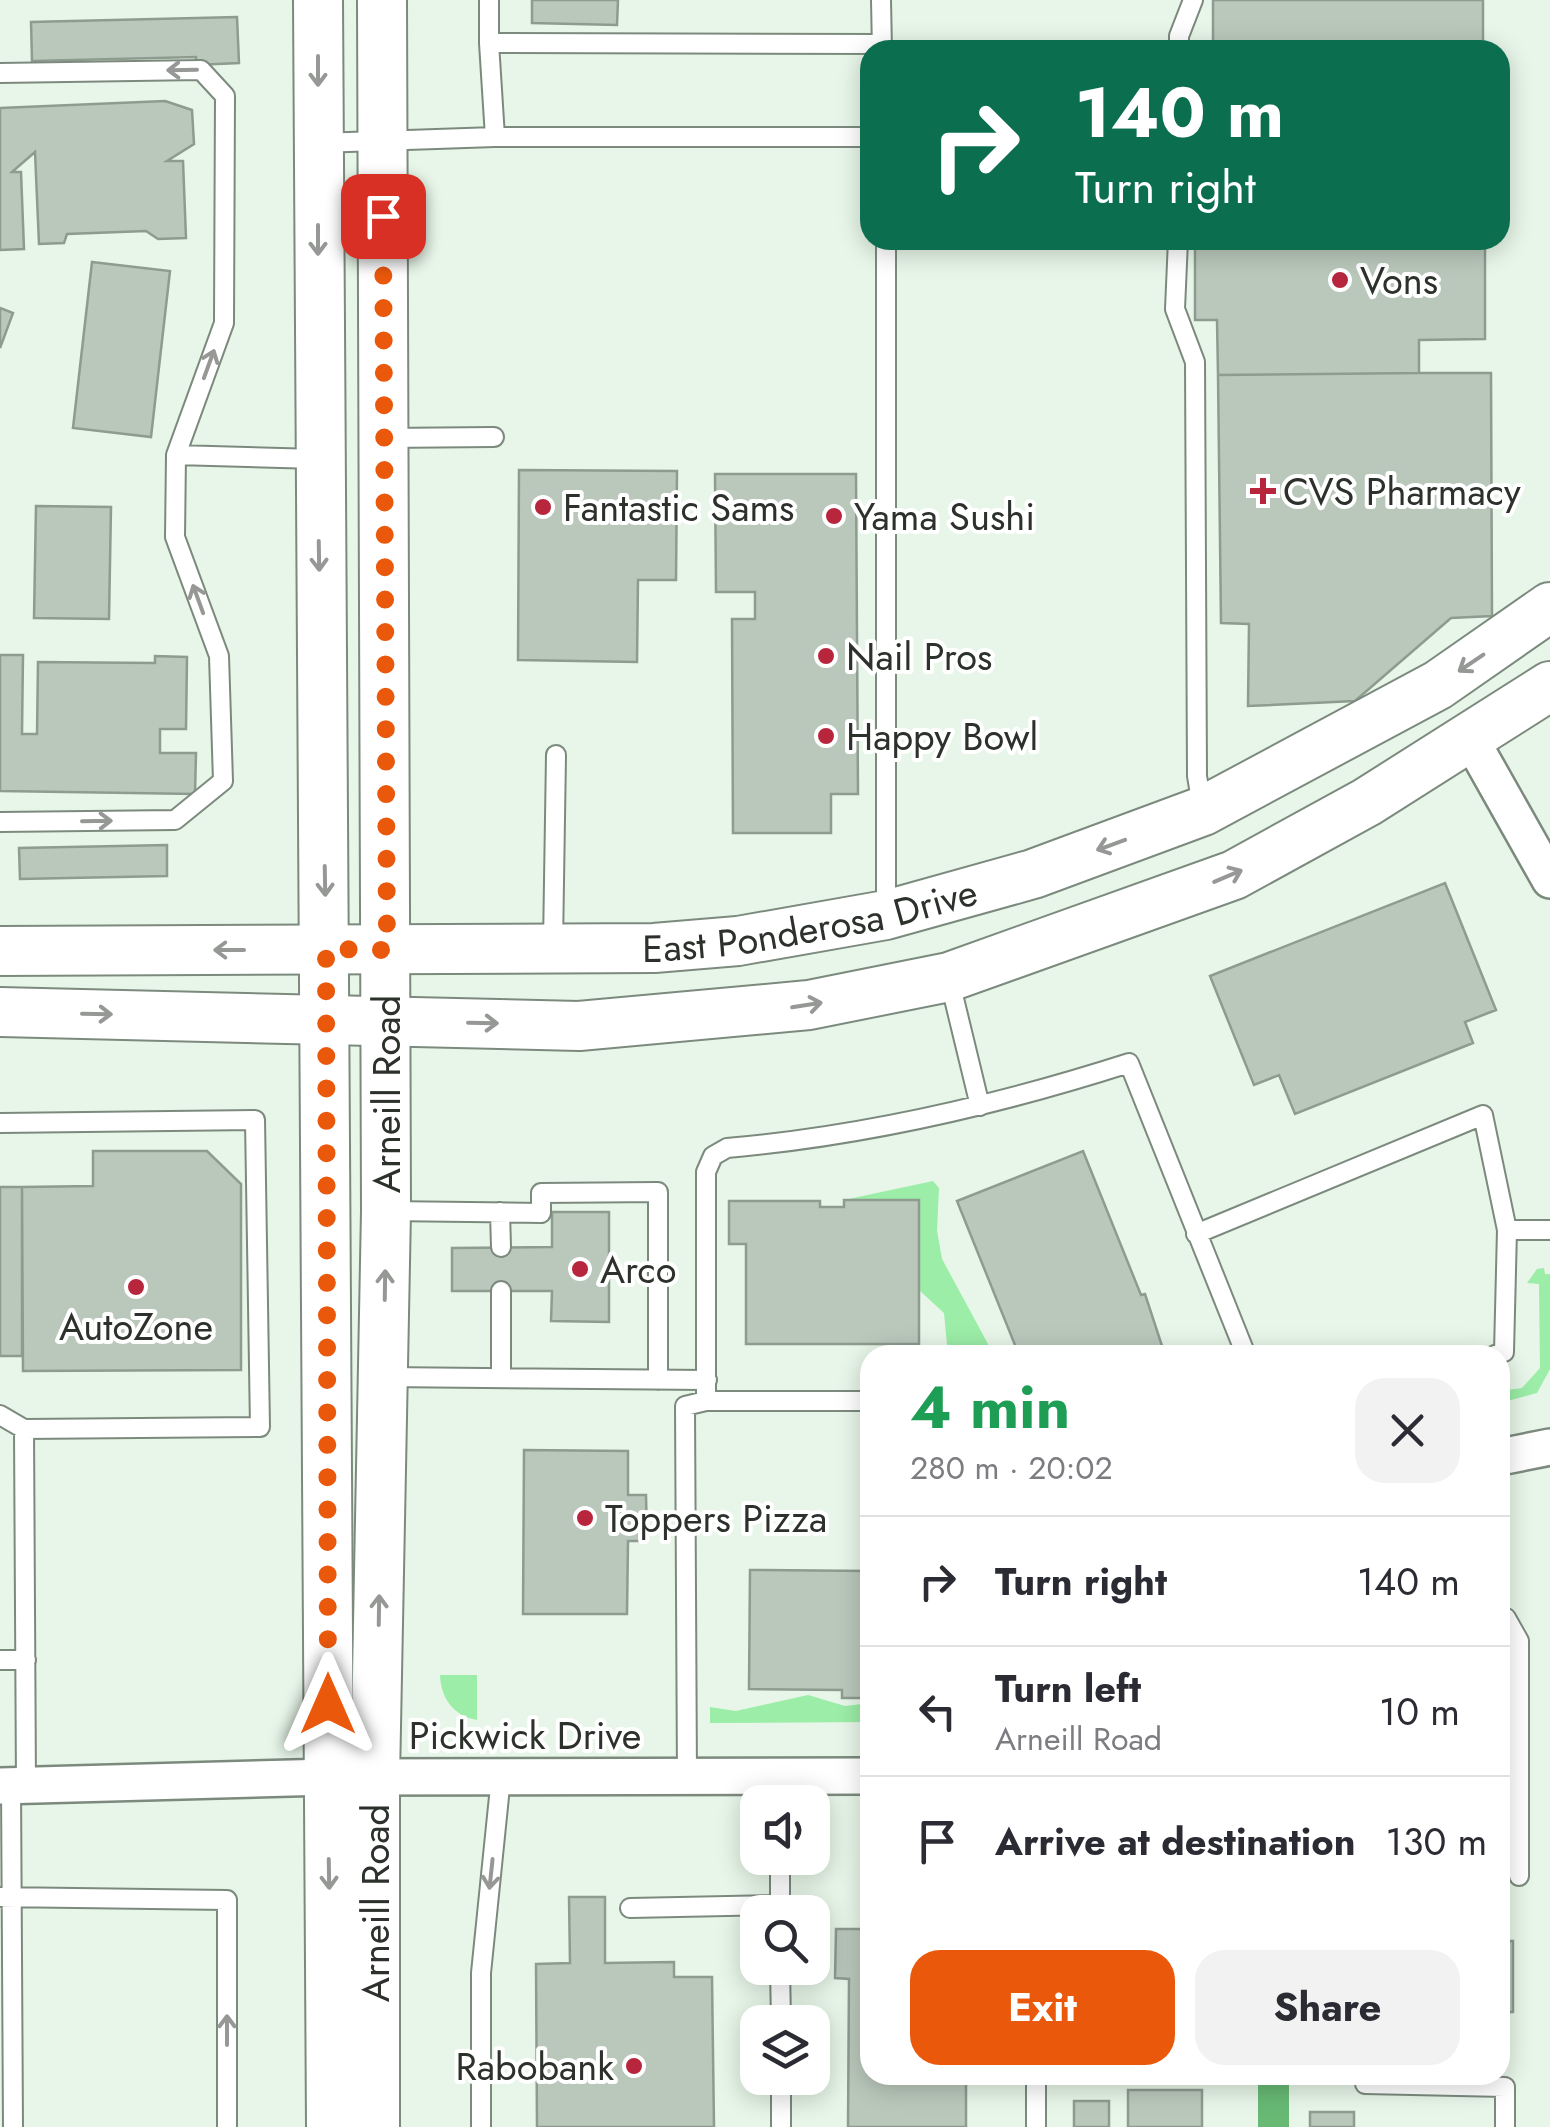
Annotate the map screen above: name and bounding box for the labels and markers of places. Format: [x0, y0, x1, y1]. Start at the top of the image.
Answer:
pin [341, 174, 426, 259]
place label: Vons [1360, 253, 1438, 308]
marker: Vons [1329, 269, 1351, 291]
place label: CVS Pharmacy [1283, 464, 1521, 519]
place label: Fantastic Sams [563, 480, 794, 535]
marker: CVS Pharmacy [1252, 480, 1274, 502]
place label: Yama Sushi [854, 489, 1035, 544]
marker: Fantastic Sams [532, 496, 554, 518]
marker: Yama Sushi [823, 505, 845, 527]
place label: Nail Pros [846, 629, 992, 684]
marker: Nail Pros [815, 645, 837, 667]
place label: Happy Bowl [846, 709, 1038, 764]
marker: Happy Bowl [815, 725, 837, 747]
place label: Arco [600, 1242, 676, 1297]
marker: Arco [569, 1258, 591, 1280]
marker: AutoZone [125, 1276, 147, 1298]
place label: AutoZone [59, 1299, 213, 1354]
place label: Toppers Pizza [605, 1491, 827, 1546]
marker: Toppers Pizza [574, 1507, 596, 1529]
place label: Rabobank [455, 2039, 614, 2094]
marker: Rabobank [623, 2055, 645, 2077]

